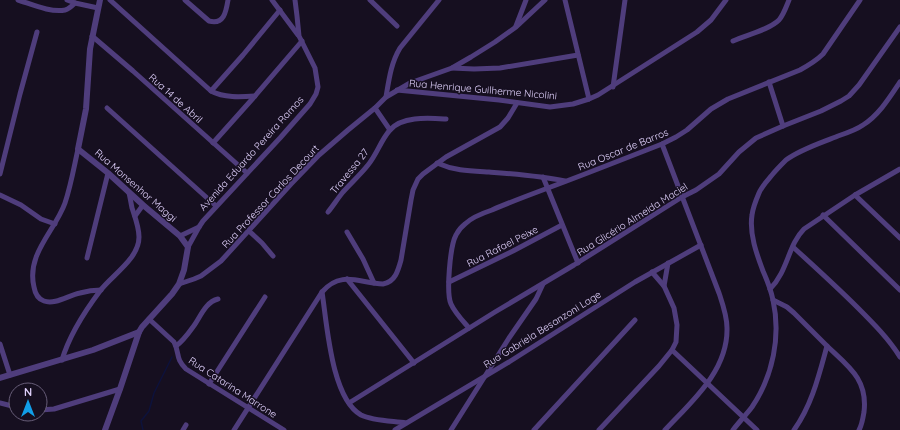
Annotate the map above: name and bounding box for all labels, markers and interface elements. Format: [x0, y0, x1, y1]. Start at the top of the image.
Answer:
street label: Rua 14 de Abril [146, 71, 205, 126]
street label: Rua Henrique Guilherme Nicolini [408, 77, 558, 102]
street label: Avenida Eduardo Pereira Ramos [196, 93, 307, 213]
street label: Rua Oscar de Barros [576, 125, 671, 174]
street label: Rua Professor Carlos Decourt [219, 141, 322, 251]
street label: Rua Monsenhor Maggi [92, 146, 179, 225]
street label: Travessa 27 [327, 146, 372, 197]
street label: Rua Glicério Almeida Maciel [574, 180, 690, 259]
street label: Rua Rafael Peixe [464, 223, 540, 270]
street label: Rua Gabriela Besanzoni Lage [481, 288, 604, 371]
street label: Rua Catarina Marrone [186, 354, 280, 421]
north arrow [8, 382, 48, 422]
text: N [24, 385, 32, 399]

